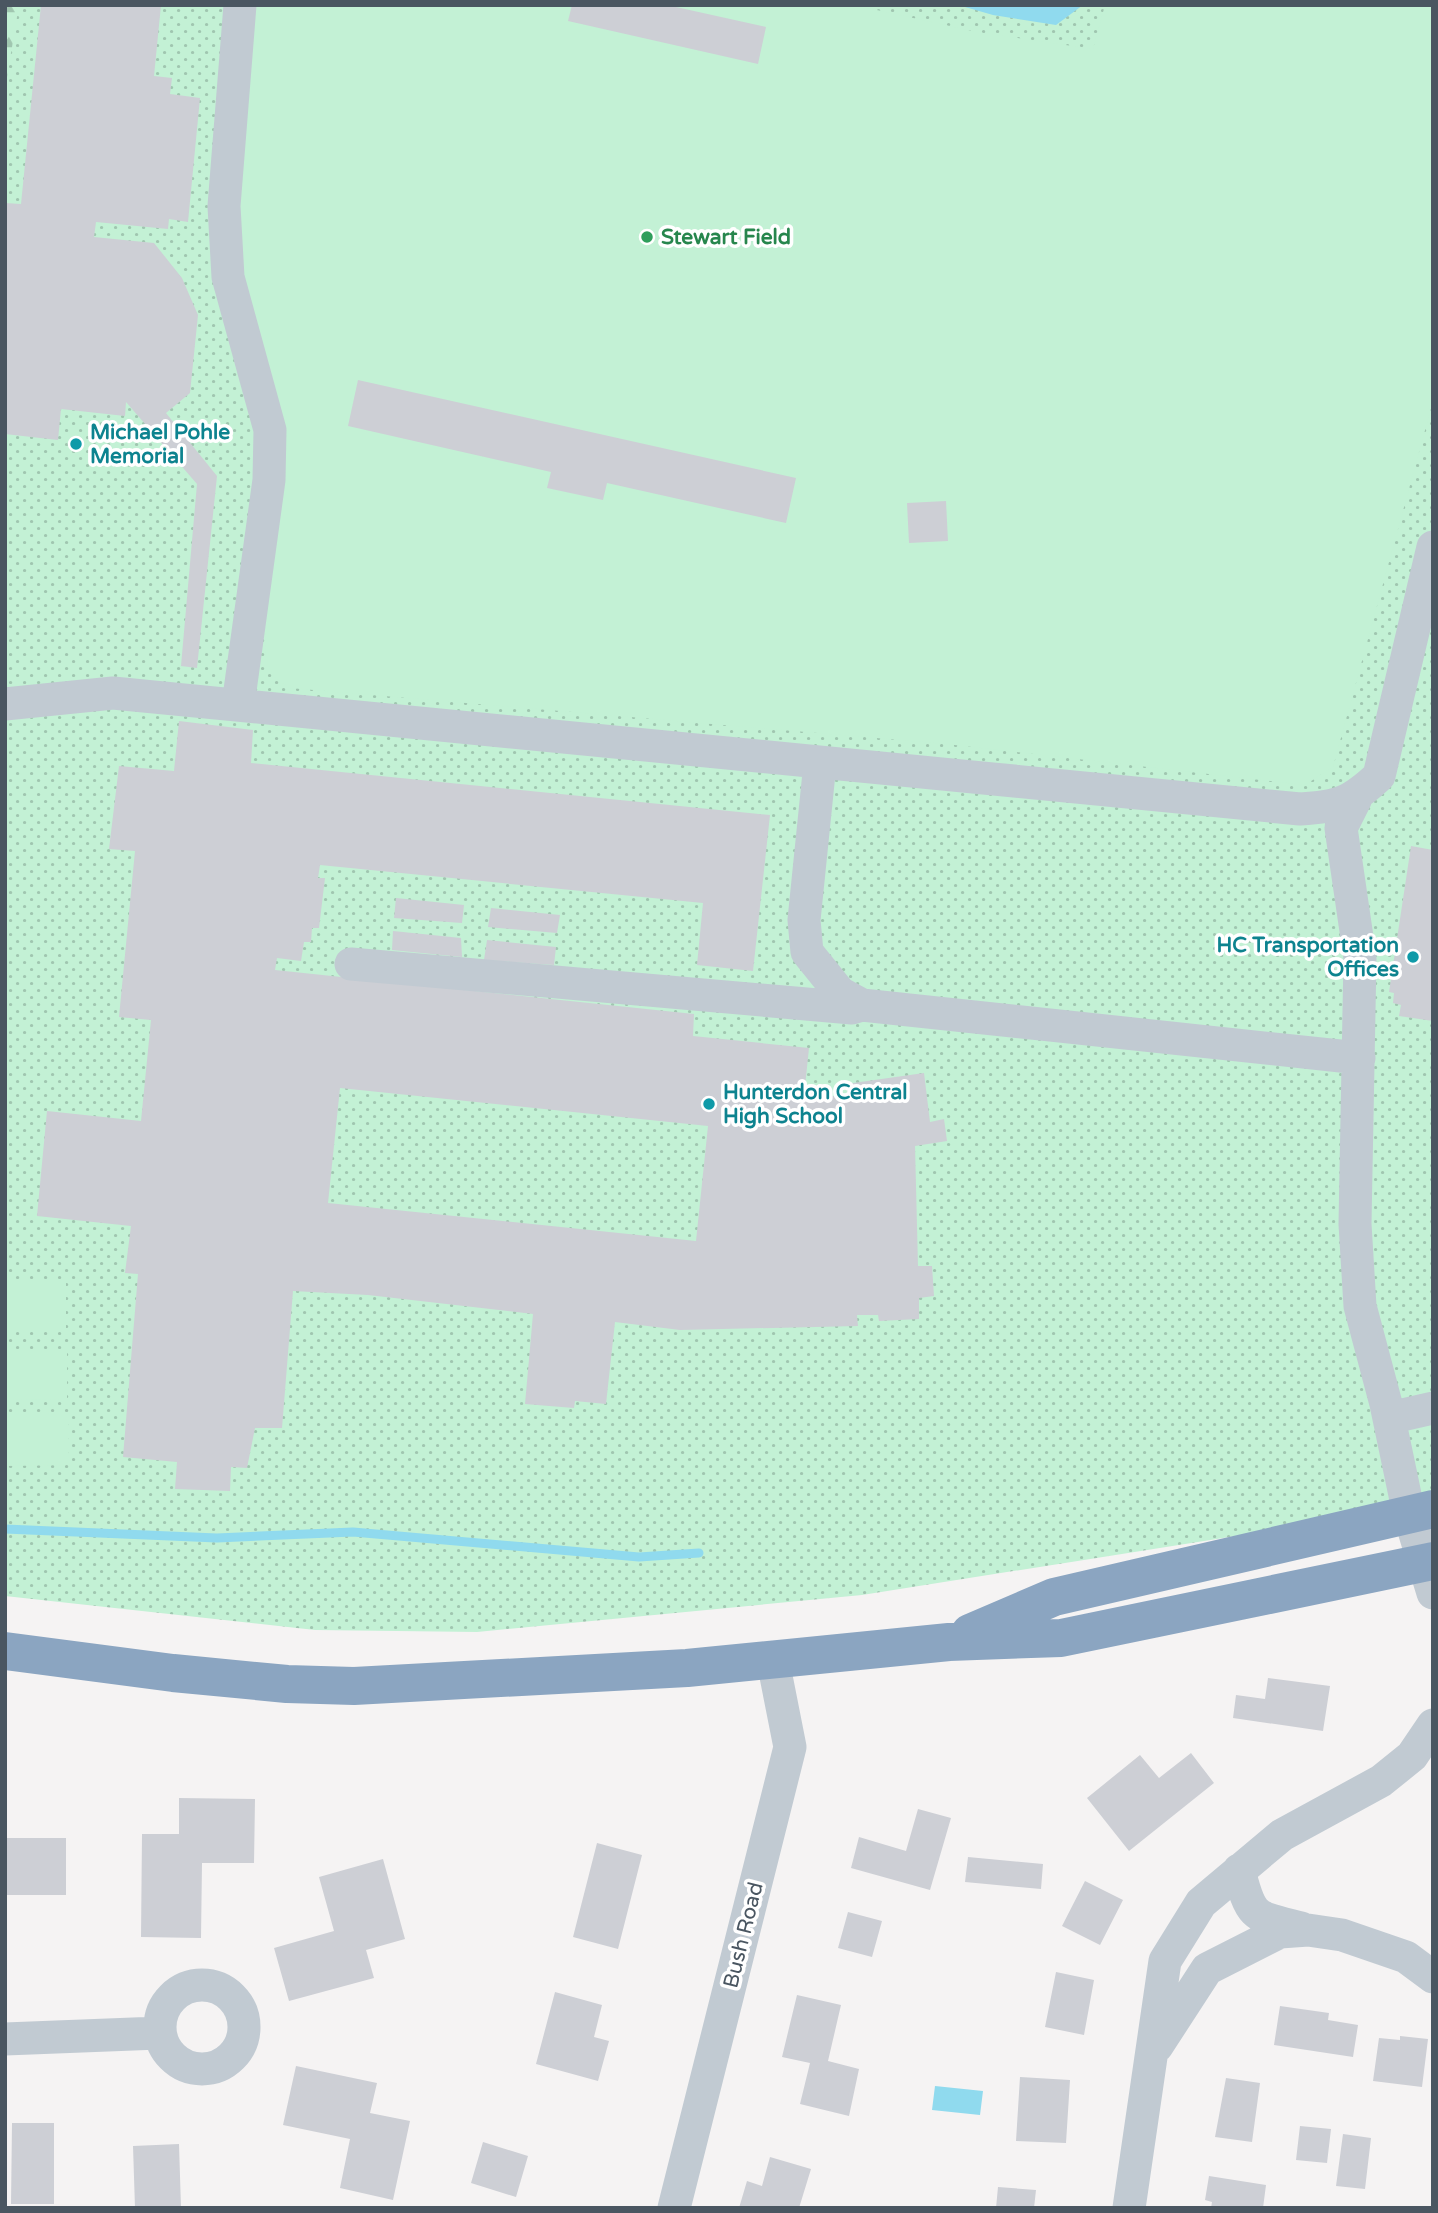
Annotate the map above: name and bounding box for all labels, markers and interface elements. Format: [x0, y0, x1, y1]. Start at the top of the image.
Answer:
place label: Stewart Field [661, 225, 791, 250]
marker: Stewart Field [639, 229, 655, 245]
place label: Michael Pohle Memorial [90, 420, 230, 469]
marker: Michael Pohle Memorial [68, 436, 84, 452]
place label: HC Transportation Offices [1216, 933, 1399, 982]
marker: HC Transportation Offices [1405, 949, 1421, 965]
place label: Hunterdon Central High School [723, 1080, 907, 1129]
marker: Hunterdon Central High School [701, 1096, 717, 1112]
street label: Bush Road [718, 1880, 769, 1991]

